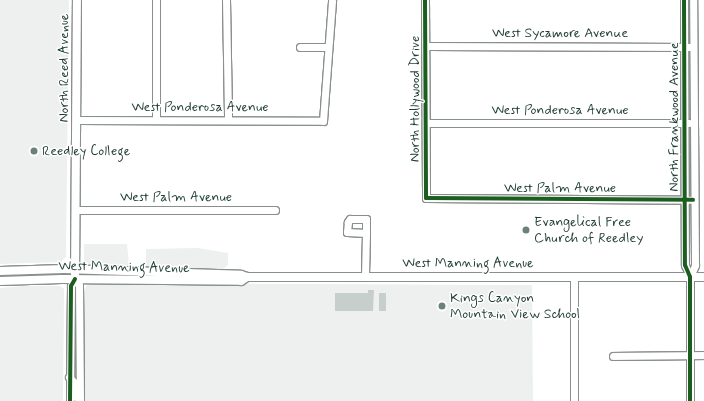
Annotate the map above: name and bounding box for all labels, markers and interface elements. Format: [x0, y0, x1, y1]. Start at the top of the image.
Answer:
street label: North Reed Avenue [56, 12, 72, 124]
street label: West Sycamore Avenue [492, 25, 628, 41]
street label: North Hollywood Drive [407, 36, 423, 162]
street label: North Frankwood Avenue [666, 42, 682, 192]
street label: West Ponderosa Avenue [131, 99, 269, 115]
street label: West Ponderosa Avenue [491, 102, 629, 118]
place label: Reedley College [42, 143, 132, 159]
marker: Reedley College [29, 146, 39, 156]
street label: West Palm Avenue [503, 180, 617, 196]
street label: West Palm Avenue [119, 189, 233, 205]
place label: Evangelical Free Church of Reedley [534, 214, 642, 246]
marker: Evangelical Free Church of Reedley [521, 225, 531, 235]
street label: West Manning Avenue [401, 255, 535, 271]
street label: West Manning Avenue [56, 257, 192, 277]
place label: Kings Canyon Mountain View School [450, 290, 578, 322]
marker: Kings Canyon Mountain View School [437, 301, 447, 311]

